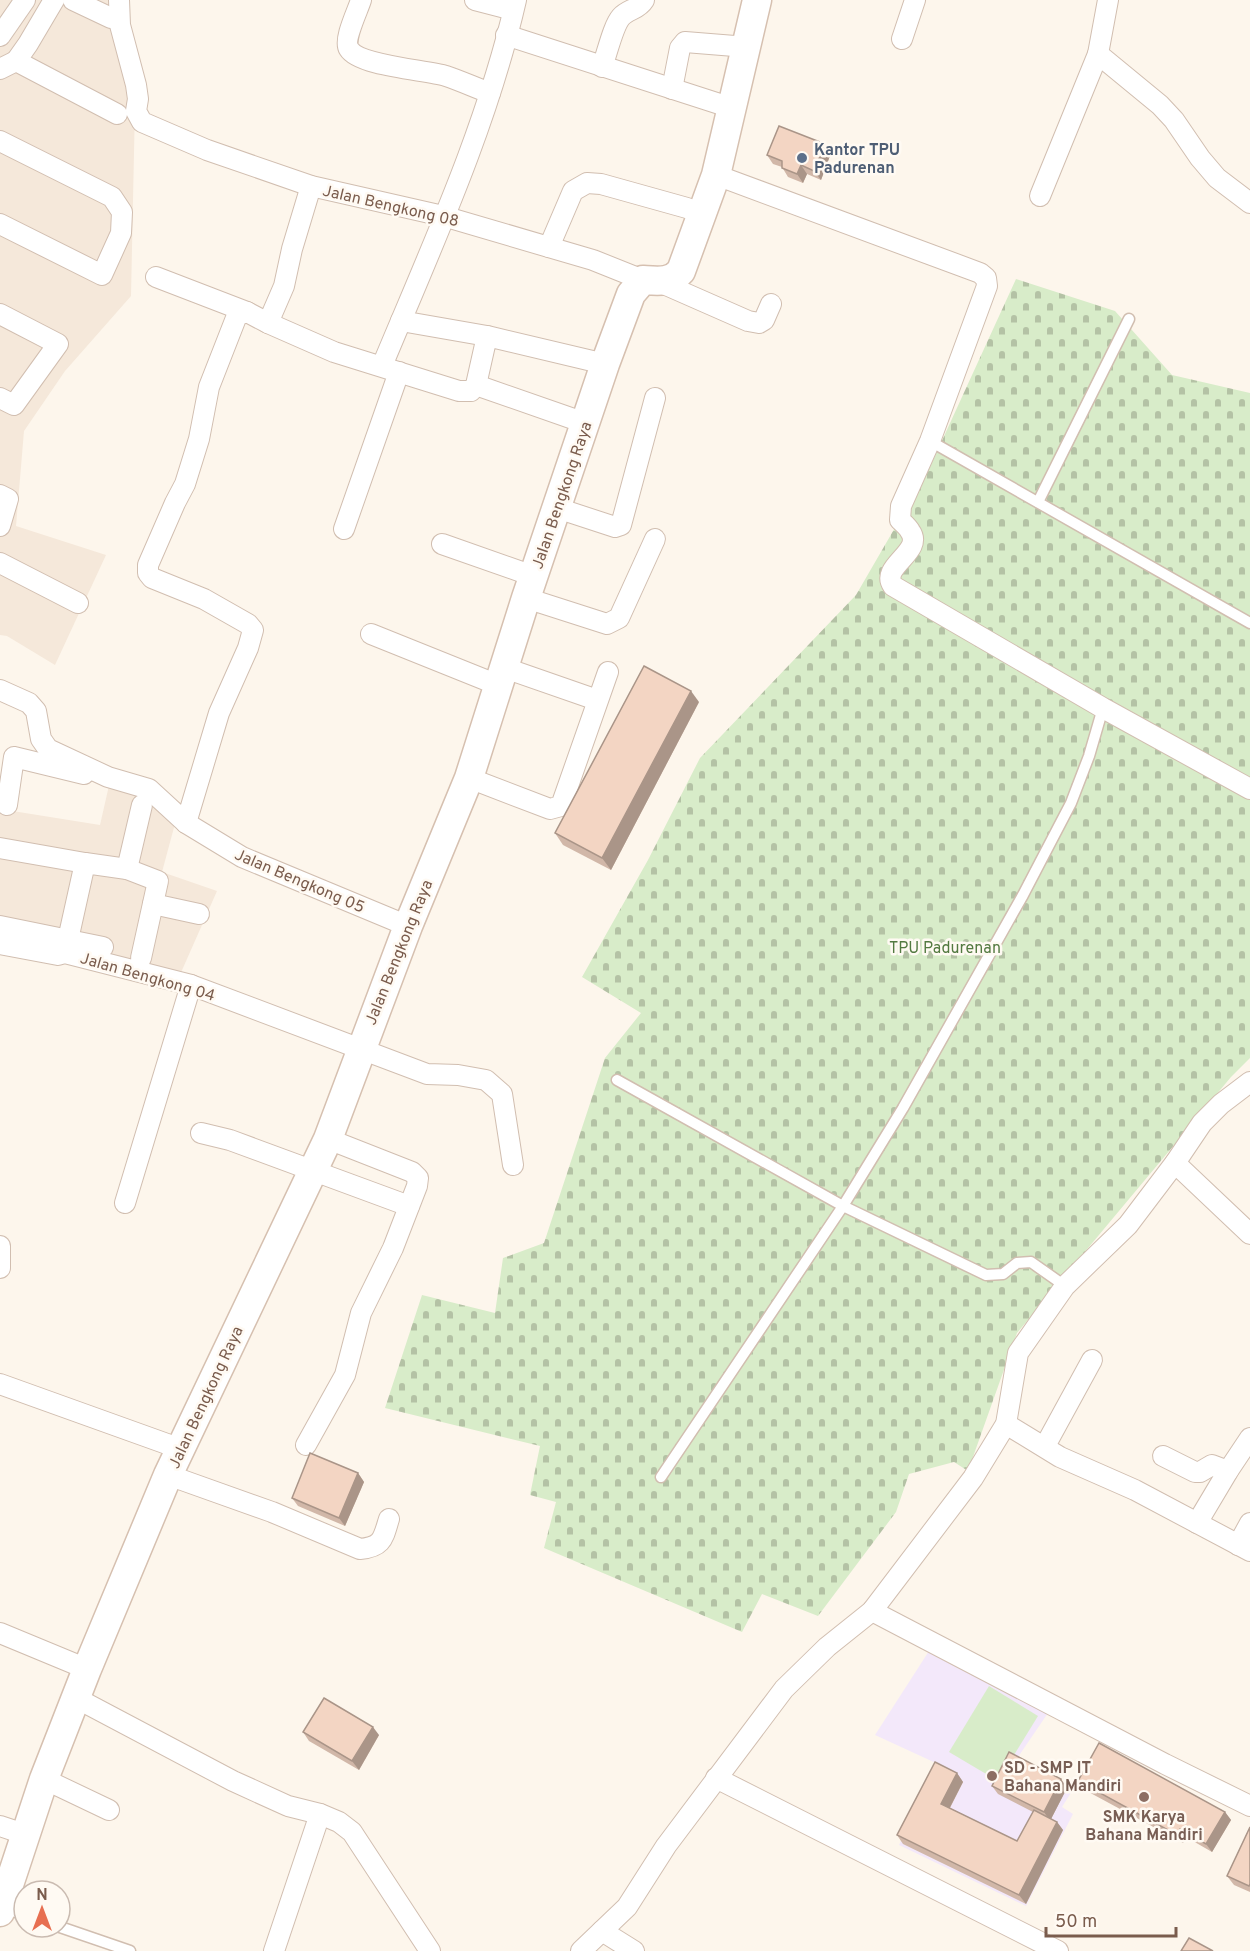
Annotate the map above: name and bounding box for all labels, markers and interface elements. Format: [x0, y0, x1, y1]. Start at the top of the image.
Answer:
place label: Kantor TPU Padurenan [814, 141, 900, 179]
marker: Kantor TPU Padurenan [795, 151, 809, 165]
street label: Jalan Bengkong 08 [320, 182, 461, 232]
street label: Jalan Bengkong Raya [528, 419, 598, 572]
street label: Jalan Bengkong 05 [231, 845, 367, 918]
street label: Jalan Bengkong Raya [362, 877, 438, 1028]
park label: TPU Padurenan [889, 939, 1001, 959]
street label: Jalan Bengkong 04 [78, 949, 217, 1007]
street label: Jalan Bengkong Raya [165, 1324, 249, 1472]
place label: SD - SMP IT Bahana Mandiri [1004, 1759, 1121, 1797]
marker: SD - SMP IT Bahana Mandiri [985, 1769, 999, 1783]
marker: SMK Karya Bahana Mandiri [1137, 1790, 1151, 1804]
place label: SMK Karya Bahana Mandiri [1085, 1808, 1203, 1846]
north arrow [12, 1879, 72, 1939]
text: N [36, 1886, 48, 1906]
scale bar [1046, 1900, 1176, 1938]
text: 50 m [1055, 1911, 1097, 1934]

